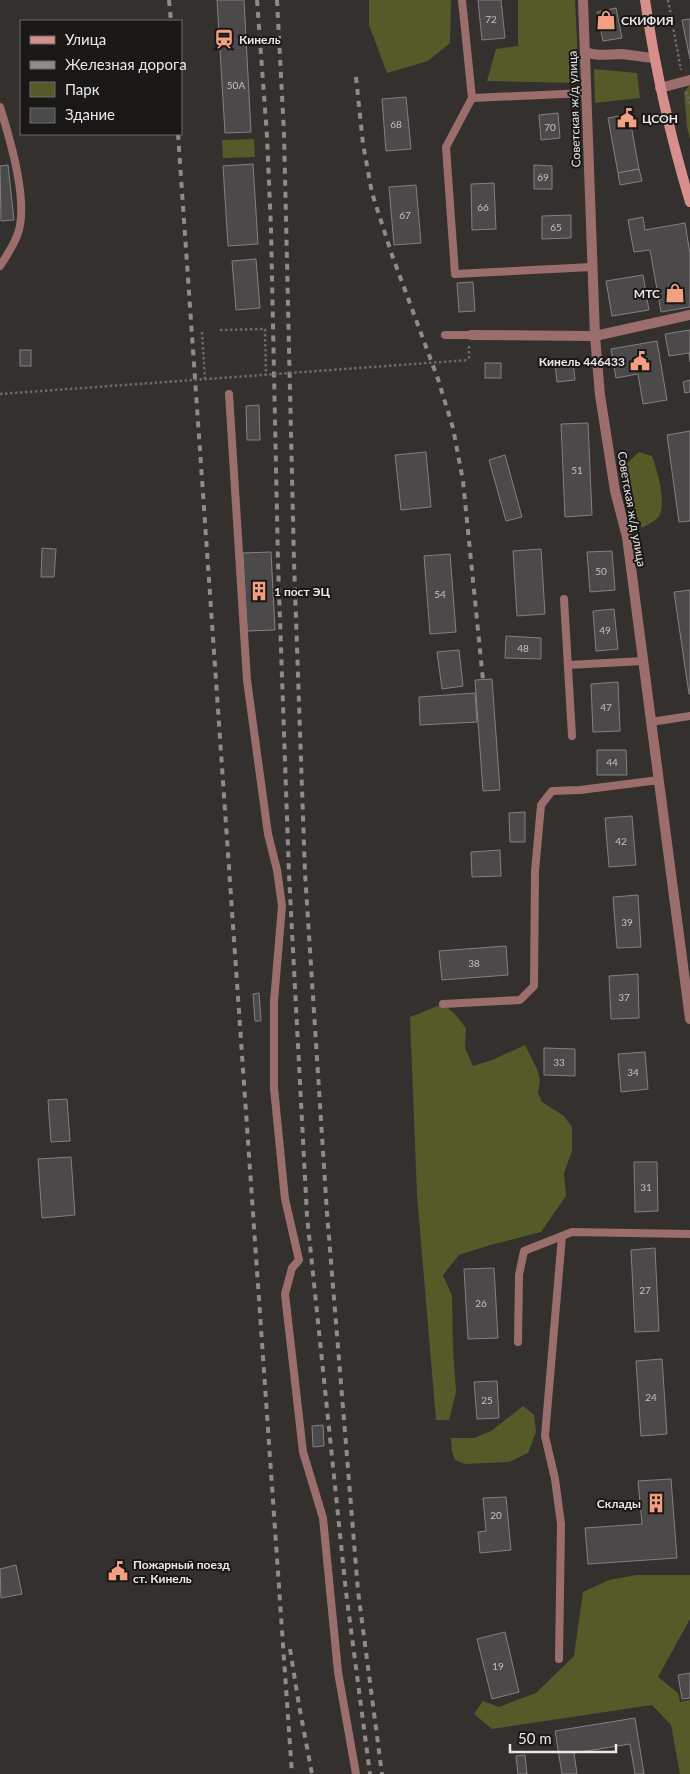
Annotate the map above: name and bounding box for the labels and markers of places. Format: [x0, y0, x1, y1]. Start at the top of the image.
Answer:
shop icon: СКИФИЯ [595, 9, 617, 31]
place label: СКИФИЯ [621, 13, 674, 28]
station icon: Кинель [213, 28, 235, 50]
place label: Кинель [239, 32, 281, 47]
public building icon: ЦСОН [616, 107, 638, 129]
place label: ЦСОН [642, 111, 678, 126]
shop icon: МТС [664, 282, 686, 304]
place label: МТС [634, 286, 660, 301]
public building icon: Кинель 446433 [629, 350, 651, 372]
place label: Кинель 446433 [539, 354, 625, 369]
building icon: 1 пост ЭЦ [248, 580, 270, 602]
place label: 1 пост ЭЦ [274, 584, 330, 599]
building icon: Склады [645, 1492, 667, 1514]
place label: Склады [597, 1496, 641, 1511]
place label: Пожарный поезд ст. Кинель [133, 1557, 230, 1586]
public building icon: Пожарный поезд ст. Кинель [107, 1560, 129, 1582]

